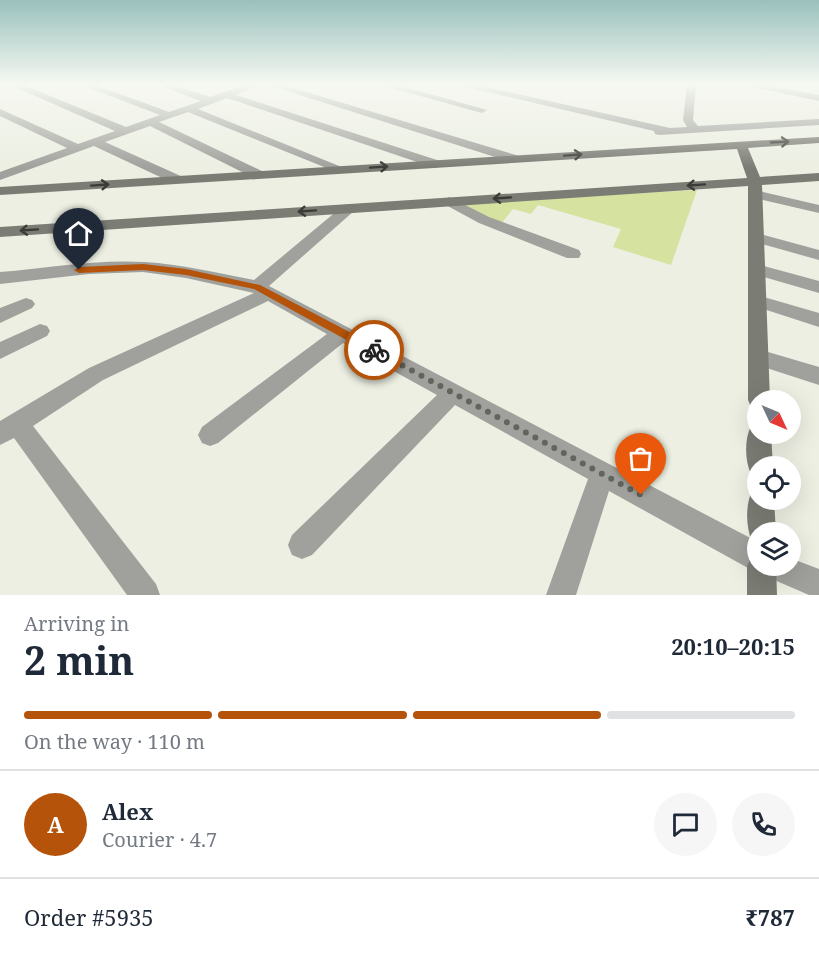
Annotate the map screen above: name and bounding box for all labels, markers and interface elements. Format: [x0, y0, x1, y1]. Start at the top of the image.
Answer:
one-way arrow [770, 137, 790, 148]
one-way arrow [563, 149, 583, 160]
one-way arrow [368, 162, 388, 173]
one-way arrow [90, 179, 110, 190]
one-way arrow [687, 180, 707, 191]
one-way arrow [492, 193, 512, 204]
one-way arrow [298, 206, 318, 217]
pin [53, 208, 104, 270]
icon: home [62, 217, 95, 250]
one-way arrow [19, 225, 39, 236]
courier [344, 320, 404, 380]
icon: bike [358, 334, 391, 367]
north arrow [747, 390, 801, 444]
map controls [747, 390, 801, 576]
pin [615, 433, 666, 495]
icon: bag [624, 442, 657, 475]
button: locate [747, 456, 801, 510]
button: layers [747, 522, 801, 576]
text: Arriving in [24, 610, 129, 637]
text: 20:10–20:15 [671, 631, 795, 661]
text: 2 min [24, 633, 134, 686]
text: On the way · 110 m [24, 728, 205, 755]
button: chat [654, 793, 717, 856]
button: phone [732, 793, 795, 856]
text: Alex [102, 796, 153, 826]
text: A [47, 809, 64, 839]
text: Courier · 4.7 [102, 826, 217, 853]
text: Order #5935 [24, 902, 154, 932]
text: ₹787 [745, 902, 795, 932]

